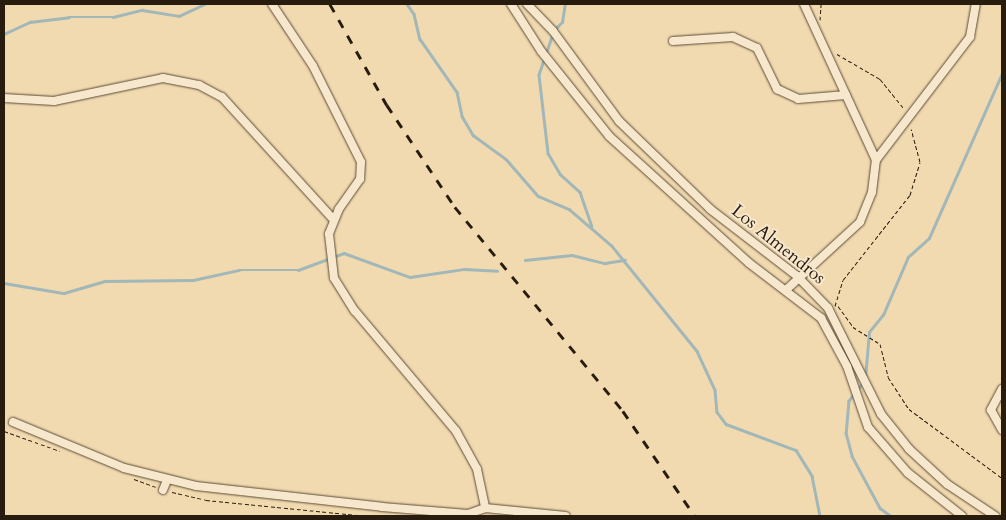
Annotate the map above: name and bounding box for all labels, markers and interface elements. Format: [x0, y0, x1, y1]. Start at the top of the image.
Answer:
street label: Los Almendros [727, 201, 829, 289]

